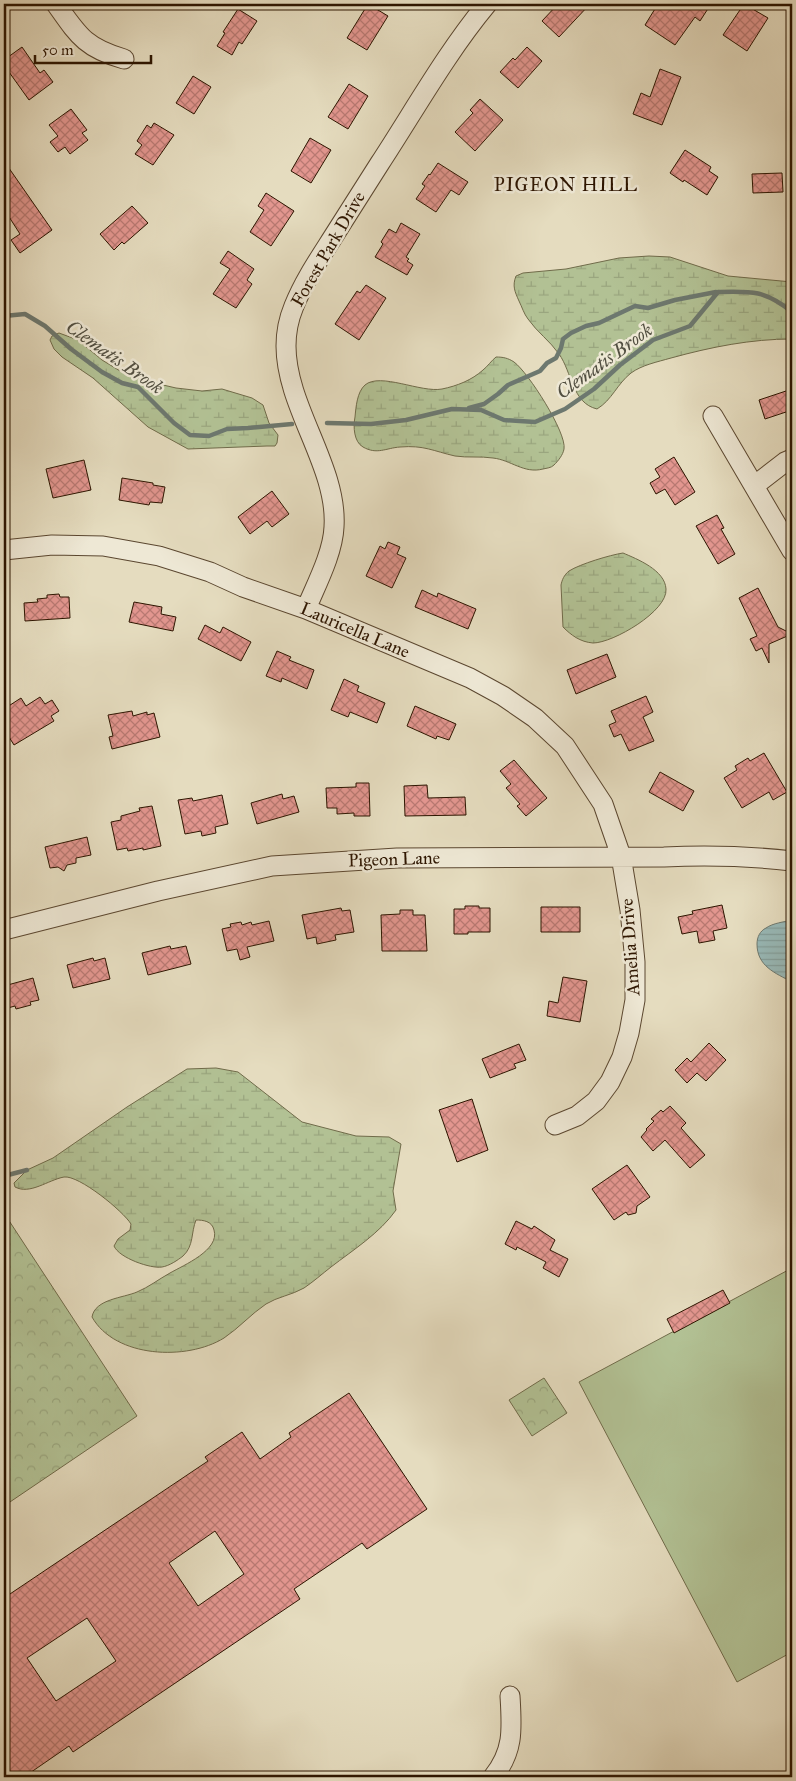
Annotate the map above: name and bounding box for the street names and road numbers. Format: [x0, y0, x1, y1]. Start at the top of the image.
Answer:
street label: Forest Park Drive [286, 187, 370, 311]
street label: Lauricella Lane [297, 597, 413, 663]
street label: Pigeon Lane [348, 846, 440, 873]
street label: Amelia Drive [616, 898, 644, 997]

